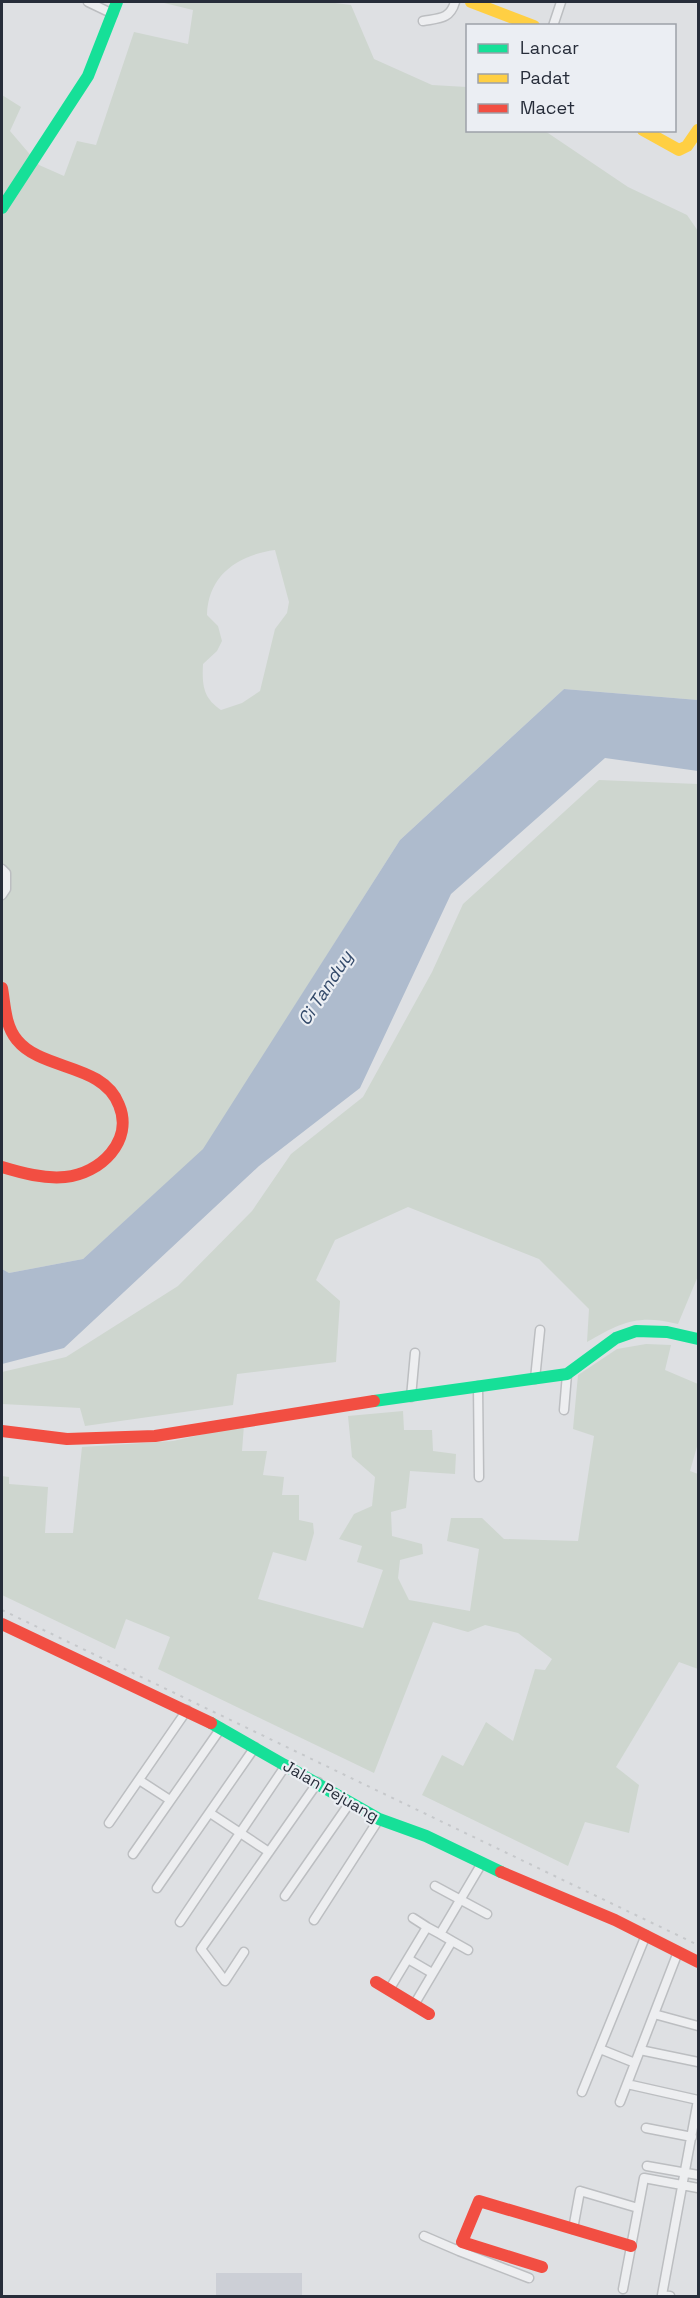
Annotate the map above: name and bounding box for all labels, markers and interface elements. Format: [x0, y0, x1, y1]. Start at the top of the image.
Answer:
legend [466, 24, 676, 132]
text: Lancar [520, 36, 579, 59]
text: Padat [520, 66, 570, 89]
text: Macet [520, 96, 575, 119]
water label: Ci Tanduy [292, 946, 358, 1030]
street label: Jalan Pejuang [279, 1755, 383, 1827]

